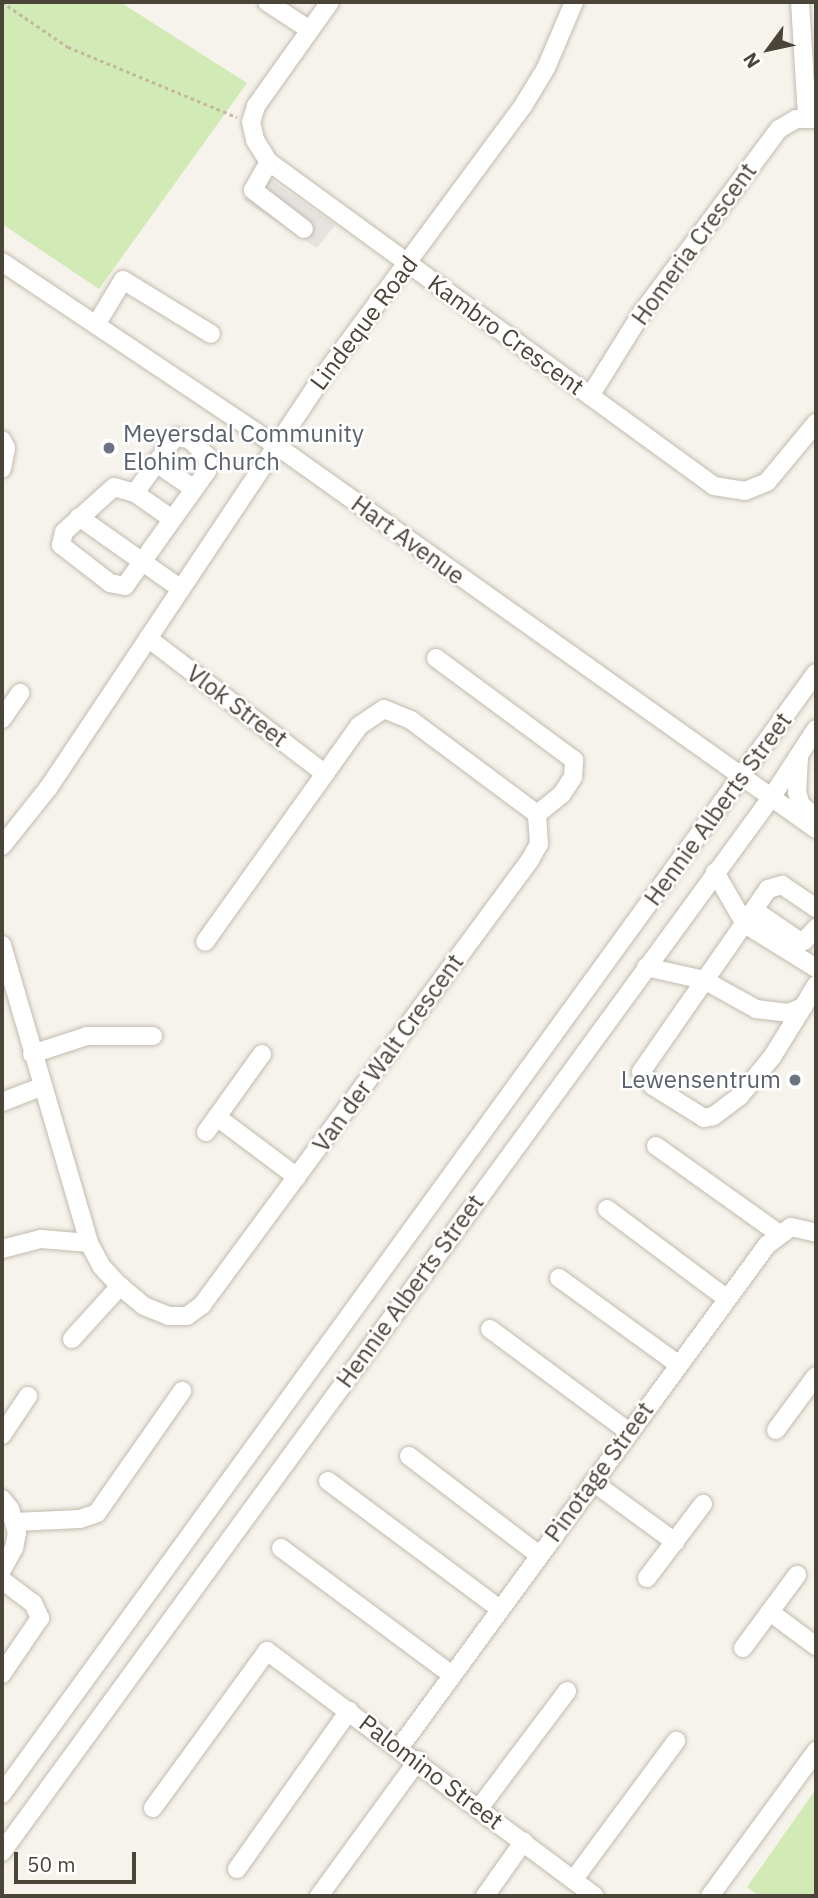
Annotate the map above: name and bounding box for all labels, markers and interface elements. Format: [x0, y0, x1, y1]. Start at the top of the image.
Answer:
north arrow [734, 14, 804, 84]
text: N [738, 48, 765, 73]
street label: Homeria Crescent [625, 157, 763, 331]
street label: Lindeque Road [304, 250, 424, 396]
street label: Kambro Crescent [422, 269, 590, 401]
place label: Meyersdal Community Elohim Church [123, 420, 364, 476]
marker: Meyersdal Community Elohim Church [101, 440, 117, 456]
street label: Hart Avenue [346, 489, 470, 591]
street label: Vlok Street [181, 659, 293, 753]
street label: Hennie Alberts Street [638, 707, 798, 911]
street label: Van der Walt Crescent [307, 948, 469, 1158]
place label: Lewensentrum [621, 1066, 781, 1094]
marker: Lewensentrum [787, 1072, 803, 1088]
street label: Hennie Alberts Street [330, 1189, 490, 1393]
street label: Pinotage Street [539, 1396, 659, 1548]
street label: Palomino Street [353, 1709, 509, 1835]
scale bar [18, 1839, 140, 1883]
text: 50 m [27, 1850, 76, 1878]

